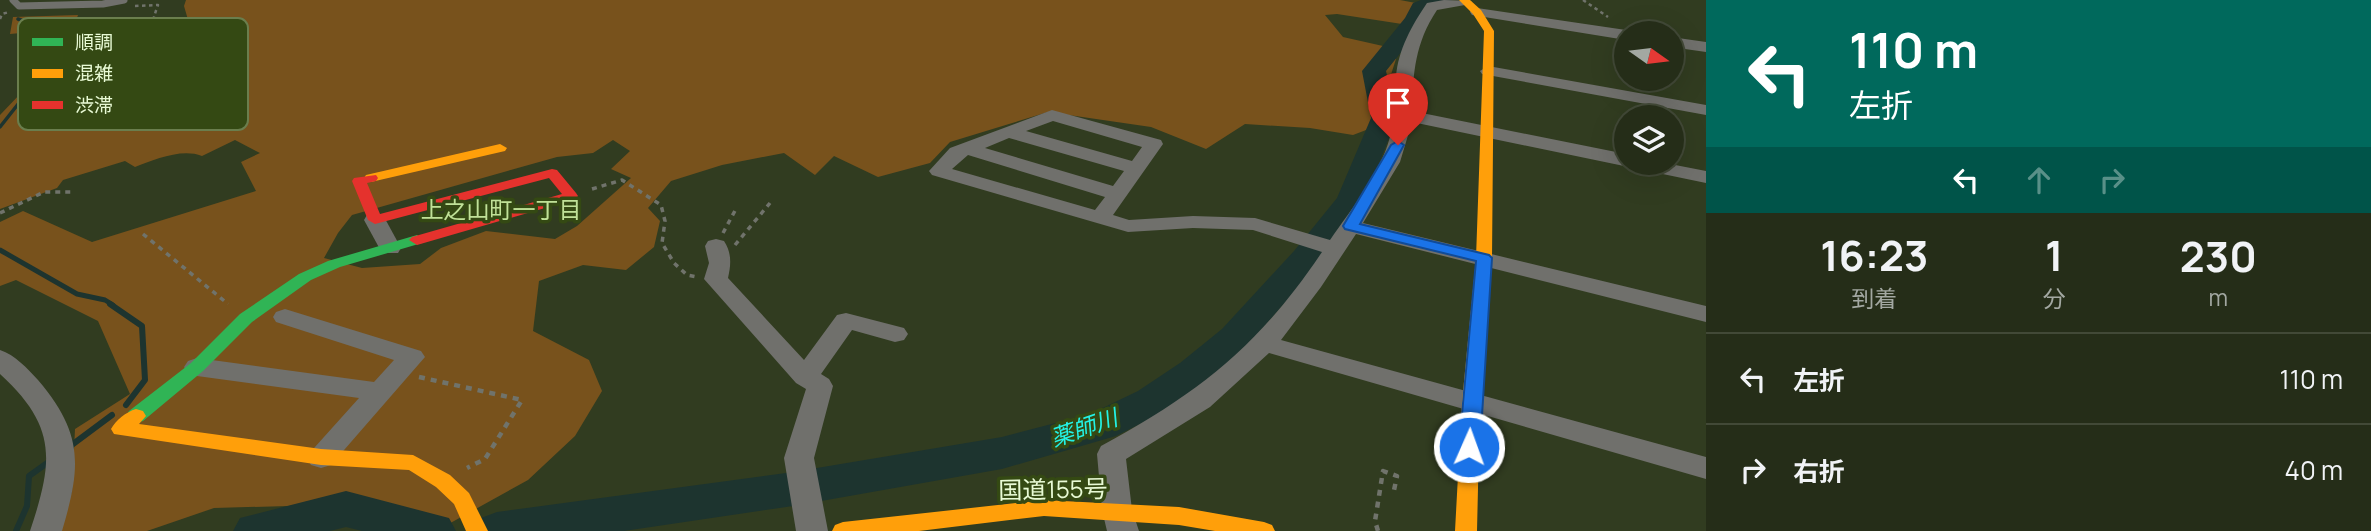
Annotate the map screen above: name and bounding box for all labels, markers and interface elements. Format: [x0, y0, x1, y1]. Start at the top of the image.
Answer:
text: 110 m [1849, 16, 1978, 83]
legend [18, 18, 248, 130]
north arrow [1614, 21, 1684, 91]
map controls [1614, 21, 1684, 175]
icon: left [1734, 28, 1825, 119]
text: 順調 [75, 29, 113, 55]
text: 混雑 [75, 60, 113, 86]
pin [1368, 73, 1428, 145]
text: 左折 [1849, 83, 1913, 127]
icon: arrive [1379, 84, 1417, 122]
text: 渋滞 [75, 92, 113, 118]
button: layers [1614, 105, 1684, 175]
icon: left [1947, 161, 1985, 199]
icon: ahead [2020, 161, 2058, 199]
icon: right [2093, 161, 2131, 199]
district label: 上之山町一丁目 [421, 193, 582, 225]
text: 16:23 [1820, 226, 1928, 284]
text: 1 [2045, 226, 2063, 284]
text: 230 [2180, 227, 2257, 285]
text: m [2209, 281, 2228, 313]
text: 到着 [1851, 282, 1897, 314]
text: 分 [2043, 282, 2066, 314]
icon: left [1734, 360, 1772, 398]
text: 110 m [2280, 361, 2343, 397]
text: 左折 [1793, 362, 1845, 398]
water label: 薬師川 [1046, 400, 1124, 453]
position arrow [1432, 410, 1506, 484]
icon: right [1734, 451, 1772, 489]
text: 40 m [2285, 452, 2343, 488]
text: 右折 [1793, 453, 1845, 489]
street label: 国道155号 [998, 471, 1108, 506]

